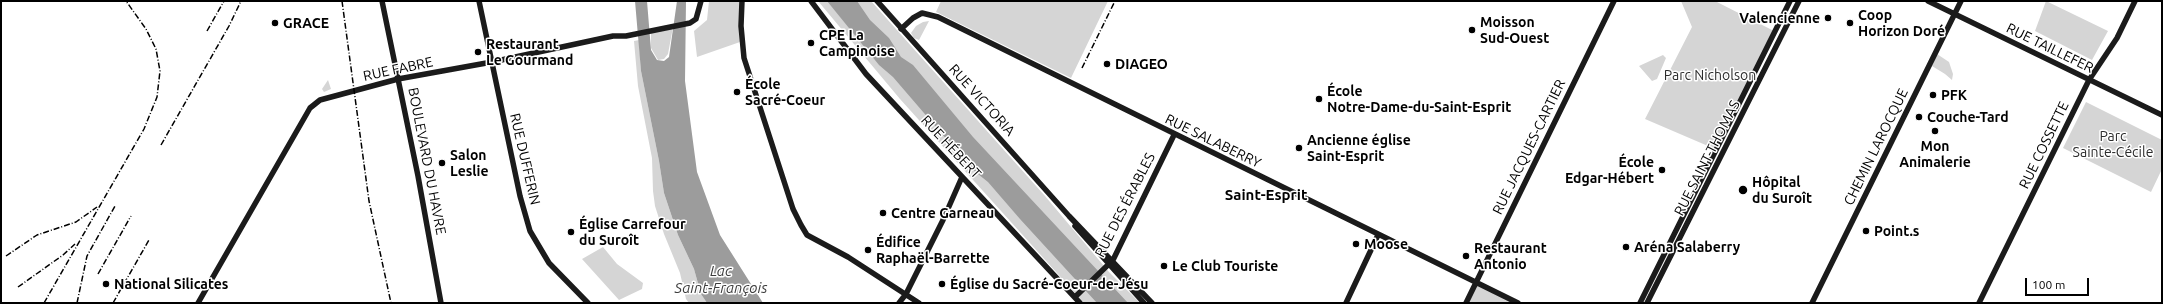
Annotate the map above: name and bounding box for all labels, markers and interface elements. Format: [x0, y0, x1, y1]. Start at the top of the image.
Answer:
place label: Coop Horizon Doré [1858, 7, 1945, 40]
place label: Valencienne [1739, 10, 1820, 26]
marker: Valencienne [1823, 13, 1833, 23]
place label: Moisson Sud-Ouest [1480, 14, 1549, 46]
place label: GRACE [283, 15, 329, 31]
marker: GRACE [270, 18, 280, 28]
marker: Coop Horizon Doré [1845, 18, 1855, 28]
street label: RUE TAILLEFER [2004, 20, 2096, 76]
marker: Moisson Sud-Ouest [1467, 25, 1477, 35]
place label: CPE La Campinoise [819, 27, 895, 60]
place label: Restaurant Le Gourmand [486, 36, 573, 68]
marker: CPE La Campinoise [806, 38, 816, 48]
marker: Restaurant Le Gourmand [473, 47, 483, 57]
street label: RUE FABRE [362, 53, 434, 85]
place label: DIAGEO [1115, 56, 1168, 72]
marker: DIAGEO [1102, 59, 1112, 69]
street label: RUE VICTORIA [945, 61, 1019, 139]
park label: Parc Nicholson [1664, 67, 1756, 83]
place label: École Sacré-Coeur [745, 76, 825, 108]
street label: RUE JACQUES-CARTIER [1489, 77, 1569, 217]
place label: École Notre-Dame-du-Saint-Esprit [1327, 83, 1511, 116]
street label: BOULEVARD DU HAVRE [404, 86, 450, 236]
street label: CHEMIN LAROCQUE [1840, 86, 1912, 208]
marker: École Sacré-Coeur [732, 87, 742, 97]
place label: PFK [1941, 87, 1967, 103]
marker: PFK [1928, 90, 1938, 100]
marker: École Notre-Dame-du-Saint-Esprit [1314, 94, 1324, 104]
street label: RUE SAINT-THOMAS [1671, 97, 1743, 219]
street label: RUE COSSETTE [2016, 99, 2072, 191]
place label: Couche-Tard [1927, 109, 2009, 125]
street label: RUE DUFFERIN [506, 111, 544, 207]
street label: RUE SALABERRY [1162, 111, 1264, 171]
street label: RUE HÉBERT [918, 112, 984, 182]
marker: Couche-Tard [1914, 112, 1924, 122]
marker: Mon Animalerie [1930, 126, 1940, 136]
park label: Parc Sainte-Cécile [2073, 128, 2153, 160]
place label: Ancienne église Saint-Esprit [1307, 132, 1411, 164]
place label: Mon Animalerie [1899, 138, 1971, 170]
marker: Ancienne église Saint-Esprit [1294, 143, 1304, 153]
place label: Salon Leslie [450, 147, 489, 180]
street label: RUE DES ÉRABLES [1091, 150, 1159, 260]
place label: École Edgar-Hébert [1565, 154, 1654, 186]
marker: Salon Leslie [437, 158, 447, 168]
marker: École Edgar-Hébert [1657, 165, 1667, 175]
place label: Hôpital du Suroît [1752, 174, 1812, 206]
marker: Hôpital du Suroît [1737, 184, 1749, 196]
district label: Saint-Esprit [1225, 186, 1307, 204]
place label: Centre Garneau [891, 205, 994, 221]
marker: Centre Garneau [878, 208, 888, 218]
place label: Église Carrefour du Suroît [579, 216, 686, 248]
place label: Point.s [1874, 223, 1919, 239]
marker: Point.s [1861, 226, 1871, 236]
marker: Église Carrefour du Suroît [566, 227, 576, 237]
place label: Édifice Raphaël-Barrette [876, 234, 990, 266]
place label: Moose [1364, 236, 1408, 252]
marker: Moose [1351, 239, 1361, 249]
place label: Aréna Salaberry [1634, 239, 1740, 255]
place label: Restaurant Antonio [1474, 240, 1547, 272]
marker: Aréna Salaberry [1621, 242, 1631, 252]
marker: Édifice Raphaël-Barrette [863, 245, 873, 255]
marker: Restaurant Antonio [1461, 251, 1471, 261]
place label: Le Club Touriste [1172, 258, 1278, 274]
marker: Le Club Touriste [1159, 261, 1169, 271]
water label: Lac Saint-François [675, 262, 767, 297]
scale bar [2027, 270, 2091, 296]
place label: National Silicates [114, 276, 228, 292]
place label: Église du Sacré-Coeur-de-Jésu [950, 276, 1148, 292]
text: 100 m [2032, 278, 2065, 291]
marker: National Silicates [101, 279, 111, 289]
marker: Église du Sacré-Coeur-de-Jésu [937, 279, 947, 289]

